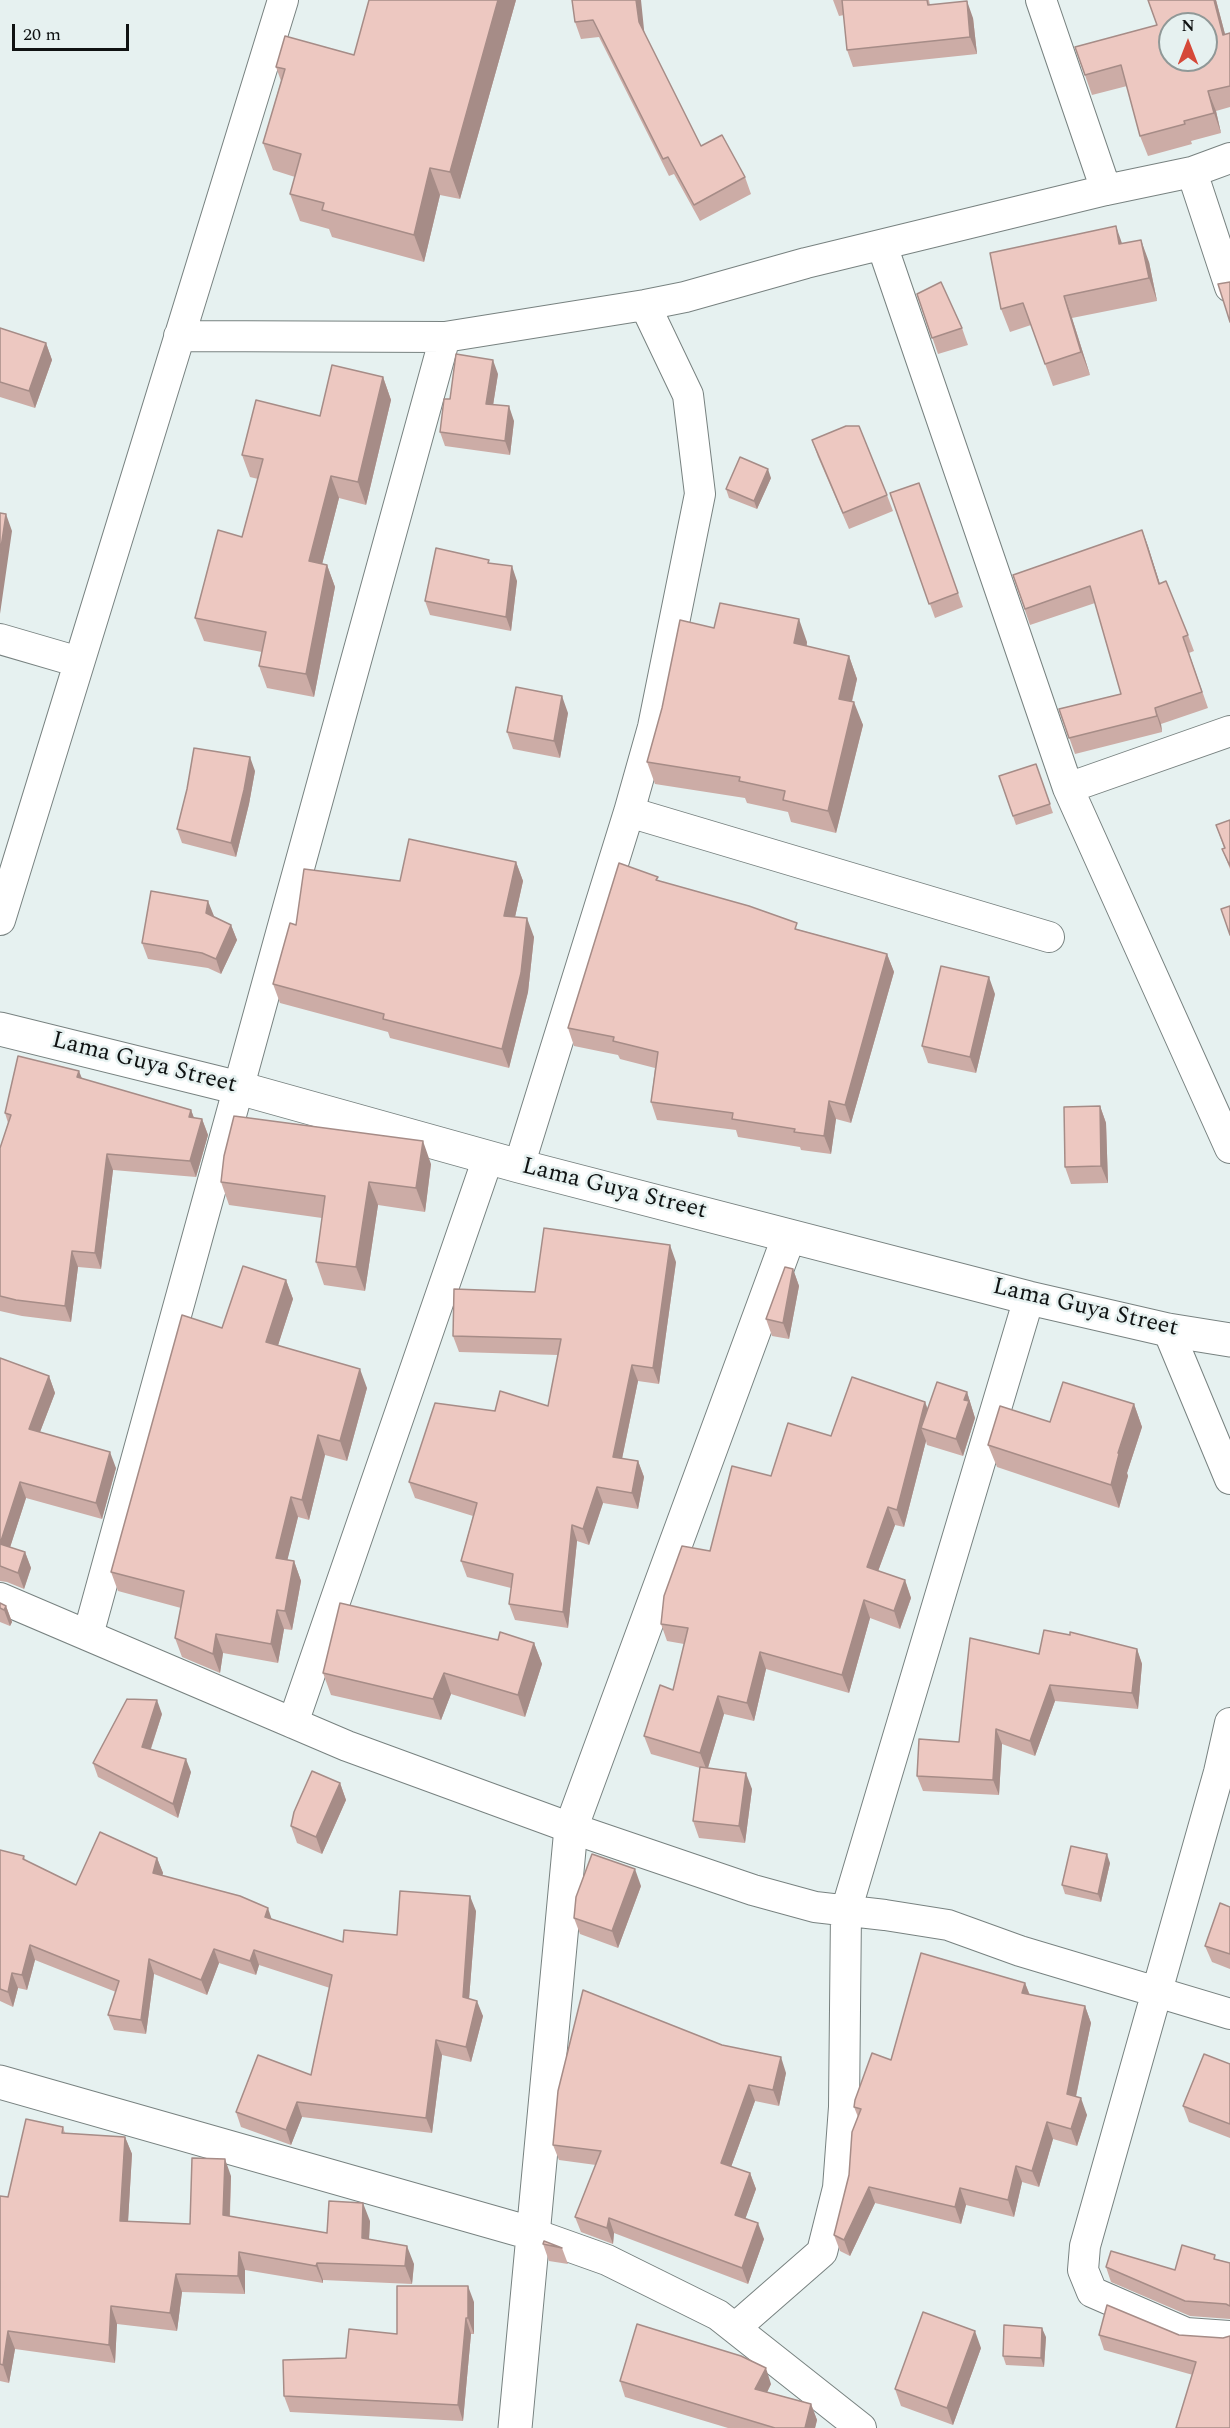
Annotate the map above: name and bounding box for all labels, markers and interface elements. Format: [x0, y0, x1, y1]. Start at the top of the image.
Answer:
scale bar [15, 12, 132, 50]
north arrow [1158, 12, 1218, 72]
text: N [1181, 14, 1195, 38]
text: 20 m [23, 21, 61, 48]
street label: Lama Guya Street [49, 1027, 239, 1101]
street label: Lama Guya Street [519, 1153, 709, 1227]
street label: Lama Guya Street [990, 1274, 1180, 1344]

